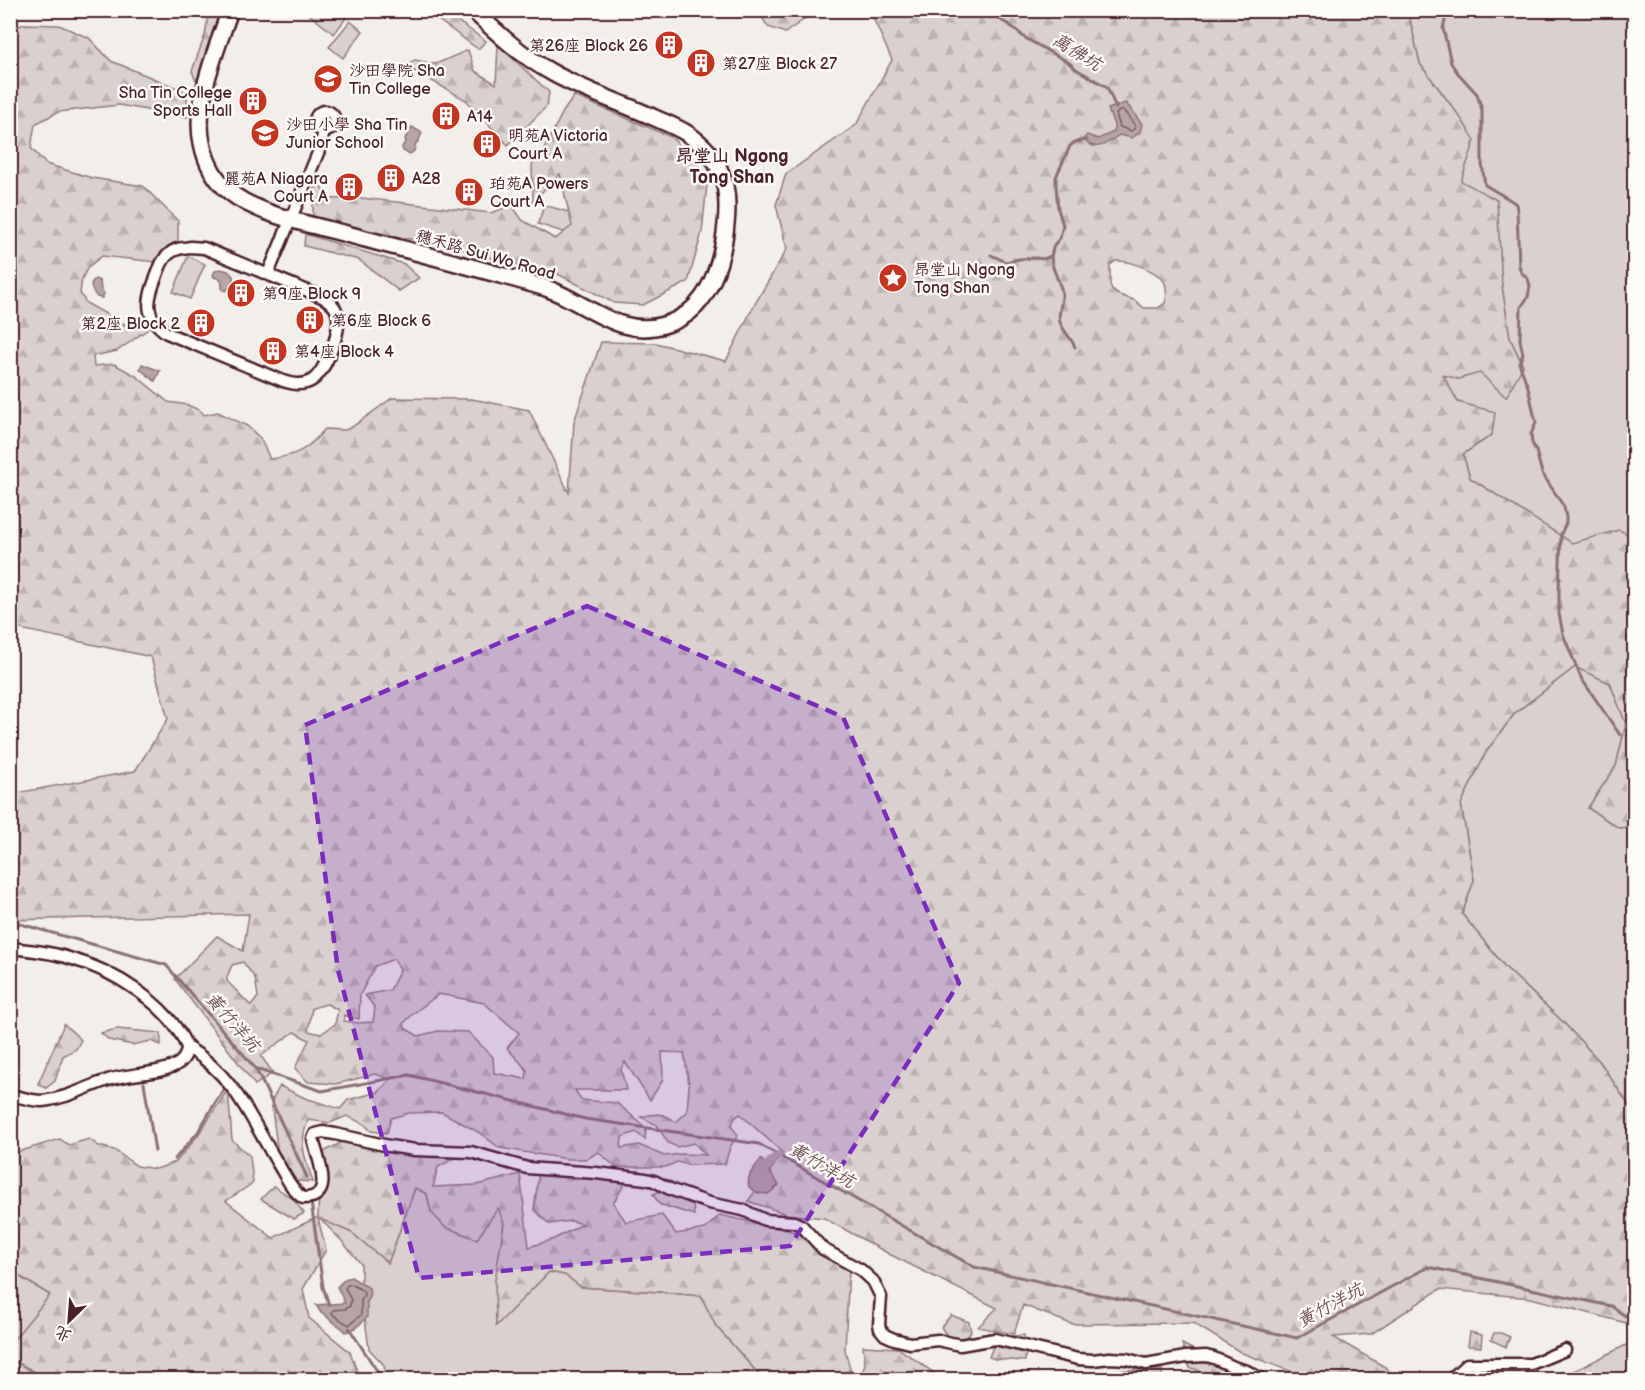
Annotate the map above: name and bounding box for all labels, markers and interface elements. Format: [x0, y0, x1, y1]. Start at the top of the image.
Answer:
building icon: 第26座 Block 26 [653, 29, 685, 61]
water label: 萬佛坑 [1048, 29, 1107, 77]
place label: 第26座 Block 26 [529, 37, 648, 56]
building icon: 第27座 Block 27 [685, 47, 717, 79]
place label: 第27座 Block 27 [722, 55, 837, 74]
place label: 沙田學院 Sha Tin College [349, 62, 445, 99]
school or university icon: 沙田學院 Sha Tin College [312, 63, 344, 95]
place label: Sha Tin College Sports Hall [119, 84, 233, 121]
building icon: Sha Tin College Sports Hall [237, 85, 269, 117]
building icon: A14 [430, 100, 462, 132]
place label: A14 [467, 108, 493, 127]
place label: 沙田小學 Sha Tin Junior School [286, 116, 408, 153]
school or university icon: 沙田小學 Sha Tin Junior School [249, 117, 281, 149]
place label: 明苑A Victoria Court A [508, 127, 608, 164]
building icon: 明苑A Victoria Court A [471, 128, 503, 160]
district label: 昂堂山 Ngong Tong Shan [675, 146, 789, 188]
building icon: A28 [375, 162, 407, 194]
place label: 麗苑A Niagara Court A [224, 170, 328, 207]
place label: A28 [412, 170, 441, 189]
building icon: 麗苑A Niagara Court A [333, 171, 365, 203]
place label: 珀苑A Powers Court A [489, 175, 588, 212]
building icon: 珀苑A Powers Court A [453, 176, 485, 208]
street label: 穗禾路 Sui Wo Road [414, 226, 557, 284]
place label: 昂堂山 Ngong Tong Shan [914, 261, 1015, 298]
place icon: 昂堂山 Ngong Tong Shan [877, 262, 909, 294]
building icon: 第9座 Block 9 [225, 277, 257, 309]
place label: 第9座 Block 9 [262, 285, 361, 304]
building icon: 第6座 Block 6 [294, 304, 326, 336]
building icon: 第2座 Block 2 [185, 307, 217, 339]
place label: 第6座 Block 6 [331, 312, 431, 331]
place label: 第2座 Block 2 [81, 315, 181, 334]
building icon: 第4座 Block 4 [257, 335, 289, 367]
place label: 第4座 Block 4 [294, 343, 394, 362]
water label: 黃竹洋坑 [201, 988, 265, 1058]
water label: 黃竹洋坑 [785, 1138, 860, 1194]
water label: 黃竹洋坑 [1294, 1278, 1369, 1332]
north arrow [39, 1291, 99, 1351]
text: 北 [52, 1321, 75, 1345]

